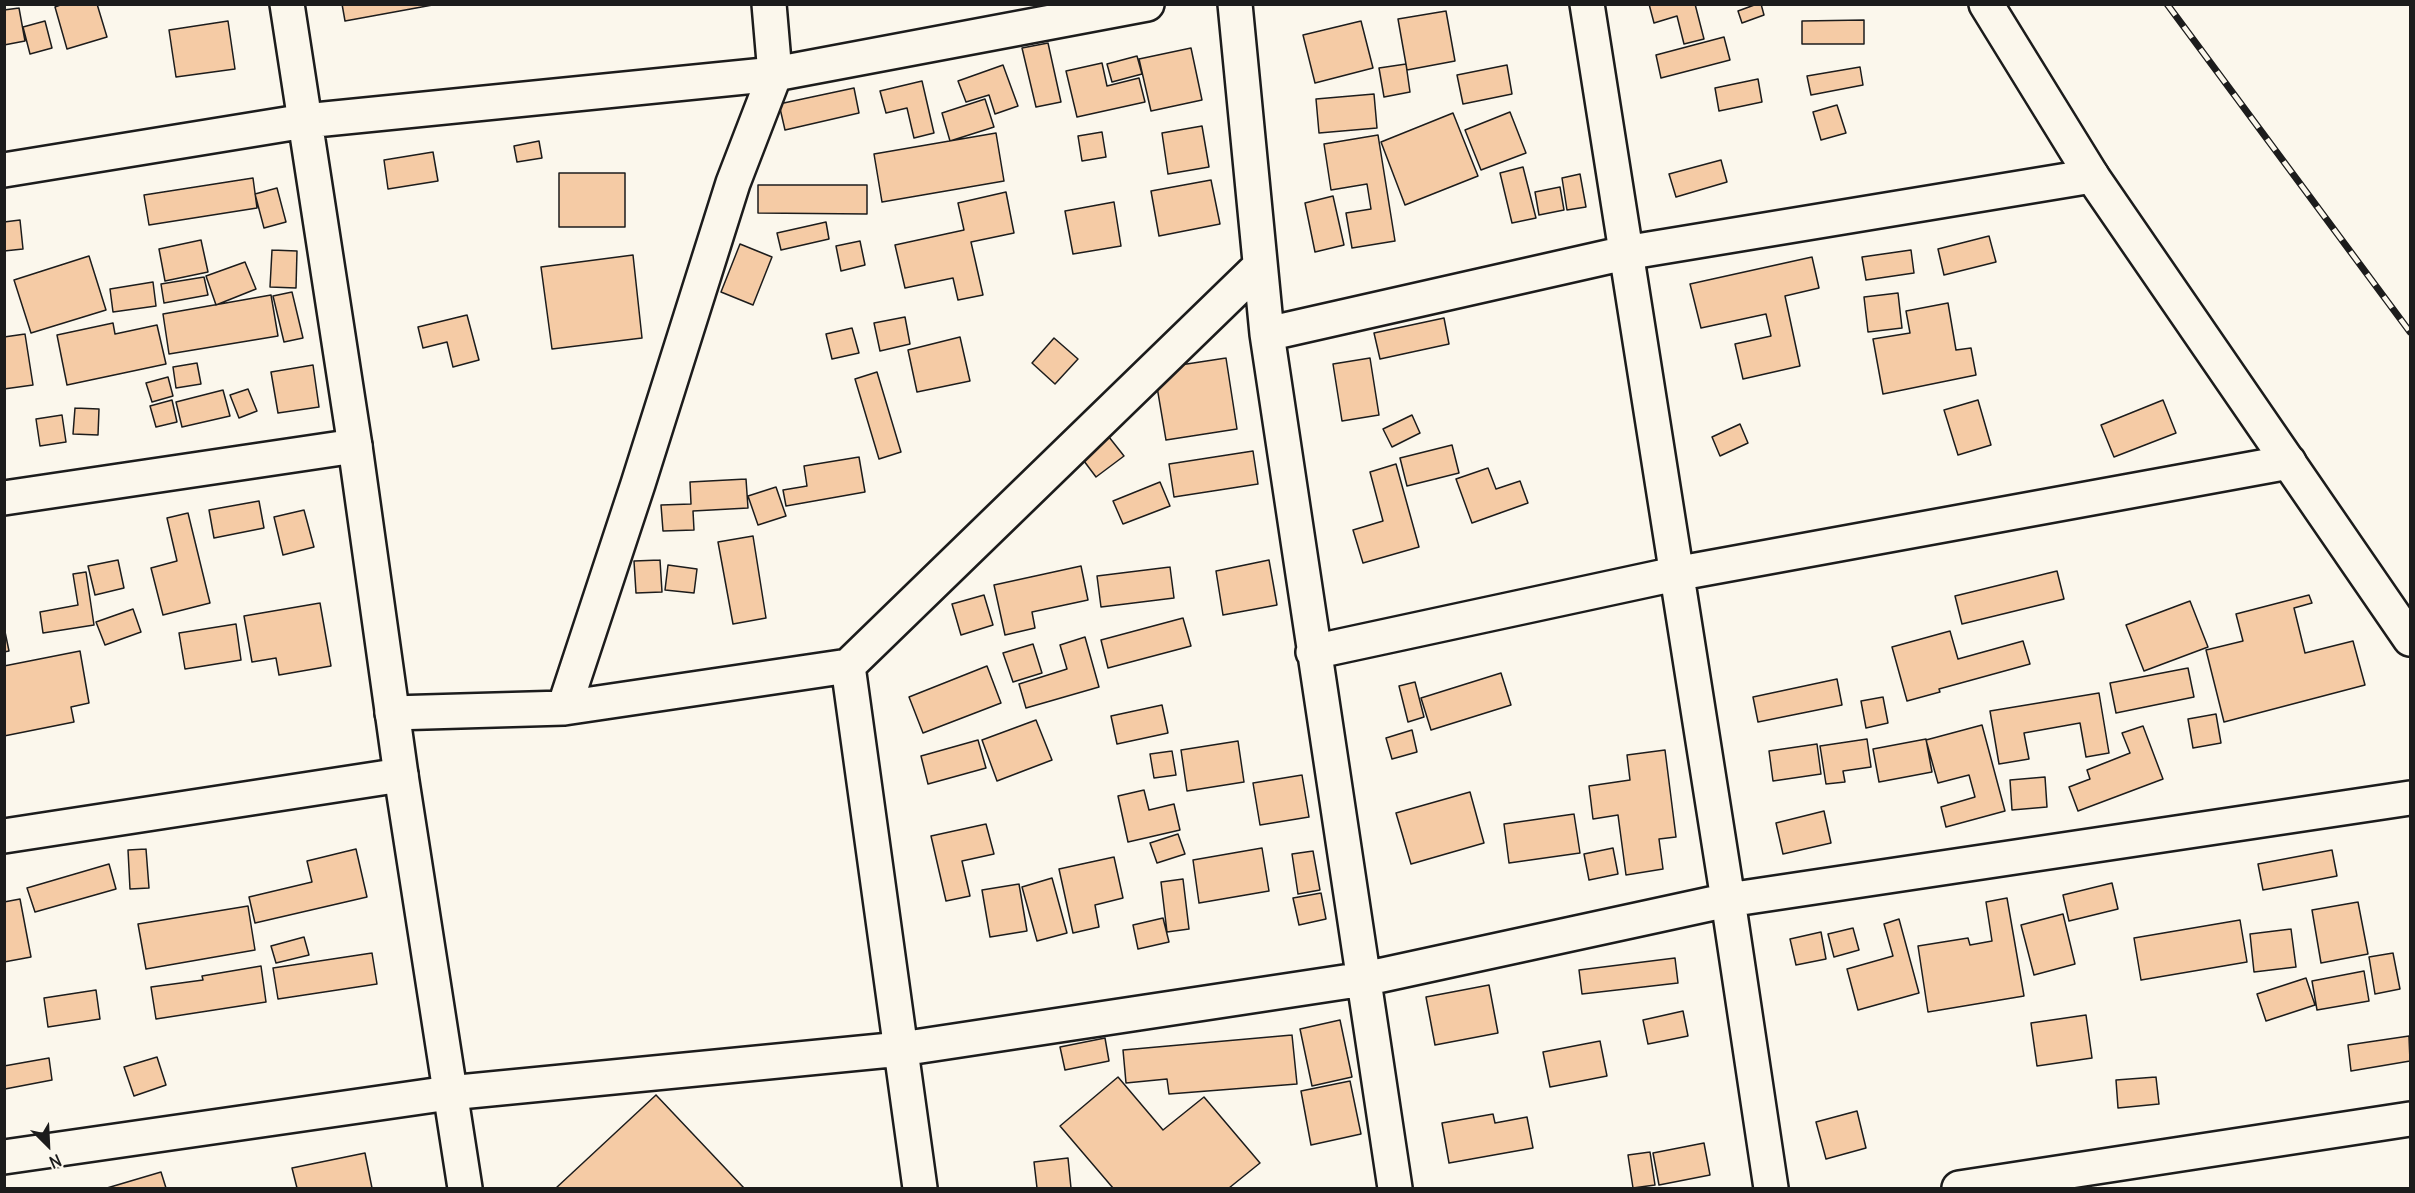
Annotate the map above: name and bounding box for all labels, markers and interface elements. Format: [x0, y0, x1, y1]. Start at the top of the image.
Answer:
north arrow [18, 1115, 78, 1175]
text: N [46, 1150, 64, 1173]

